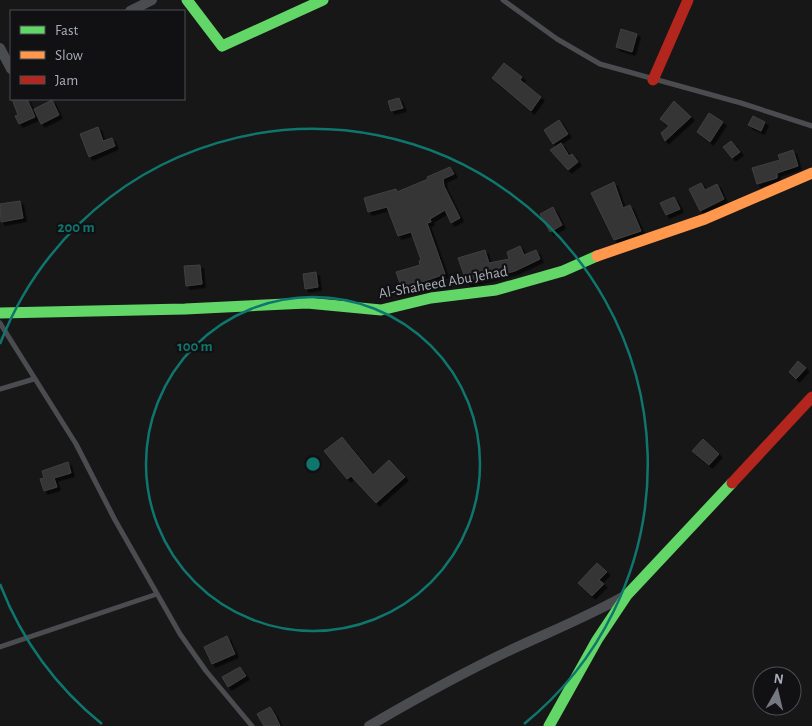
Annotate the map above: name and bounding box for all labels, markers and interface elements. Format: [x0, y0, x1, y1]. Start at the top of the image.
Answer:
legend [10, 10, 185, 100]
text: Fast [55, 23, 79, 38]
text: Slow [55, 48, 83, 63]
text: Jam [55, 73, 78, 88]
text: 200 m [57, 220, 95, 235]
street label: Al-Shaheed Abu Jehad [377, 264, 509, 301]
text: 100 m [177, 339, 213, 354]
centre of rings [304, 455, 322, 473]
north arrow [752, 666, 802, 716]
text: N [773, 672, 784, 687]

